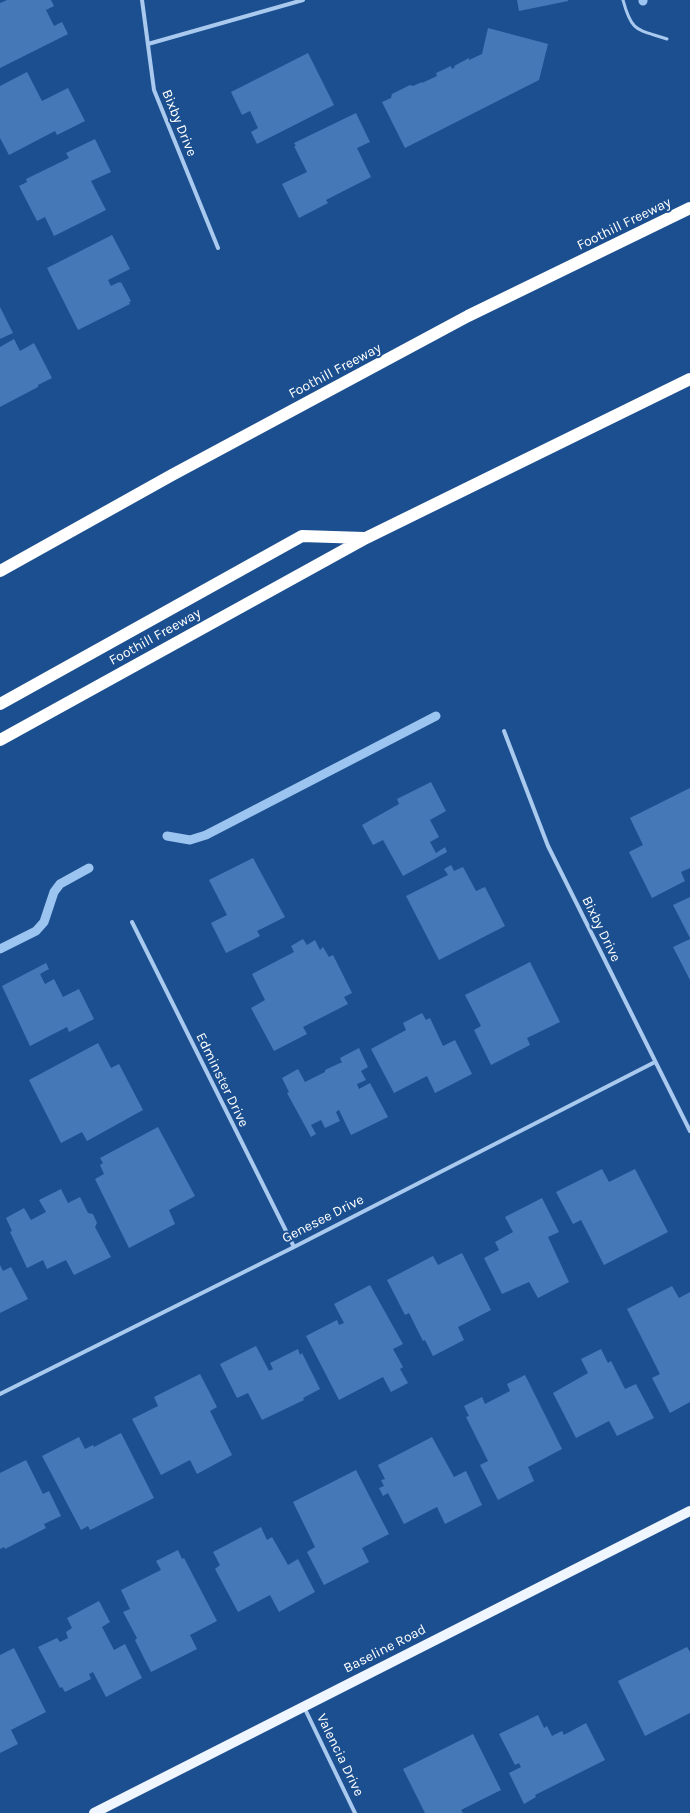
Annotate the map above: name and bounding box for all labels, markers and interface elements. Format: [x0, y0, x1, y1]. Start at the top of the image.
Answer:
street label: Bixby Drive [158, 87, 200, 159]
street label: Foothill Freeway [574, 194, 674, 254]
street label: Foothill Freeway [286, 340, 384, 402]
street label: Foothill Freeway [106, 605, 204, 669]
street label: Bixby Drive [578, 893, 624, 965]
street label: Edminster Drive [192, 1030, 252, 1130]
street label: Genesee Drive [279, 1191, 367, 1247]
street label: Baseline Road [341, 1621, 429, 1677]
street label: Valencia Drive [313, 1711, 367, 1799]

